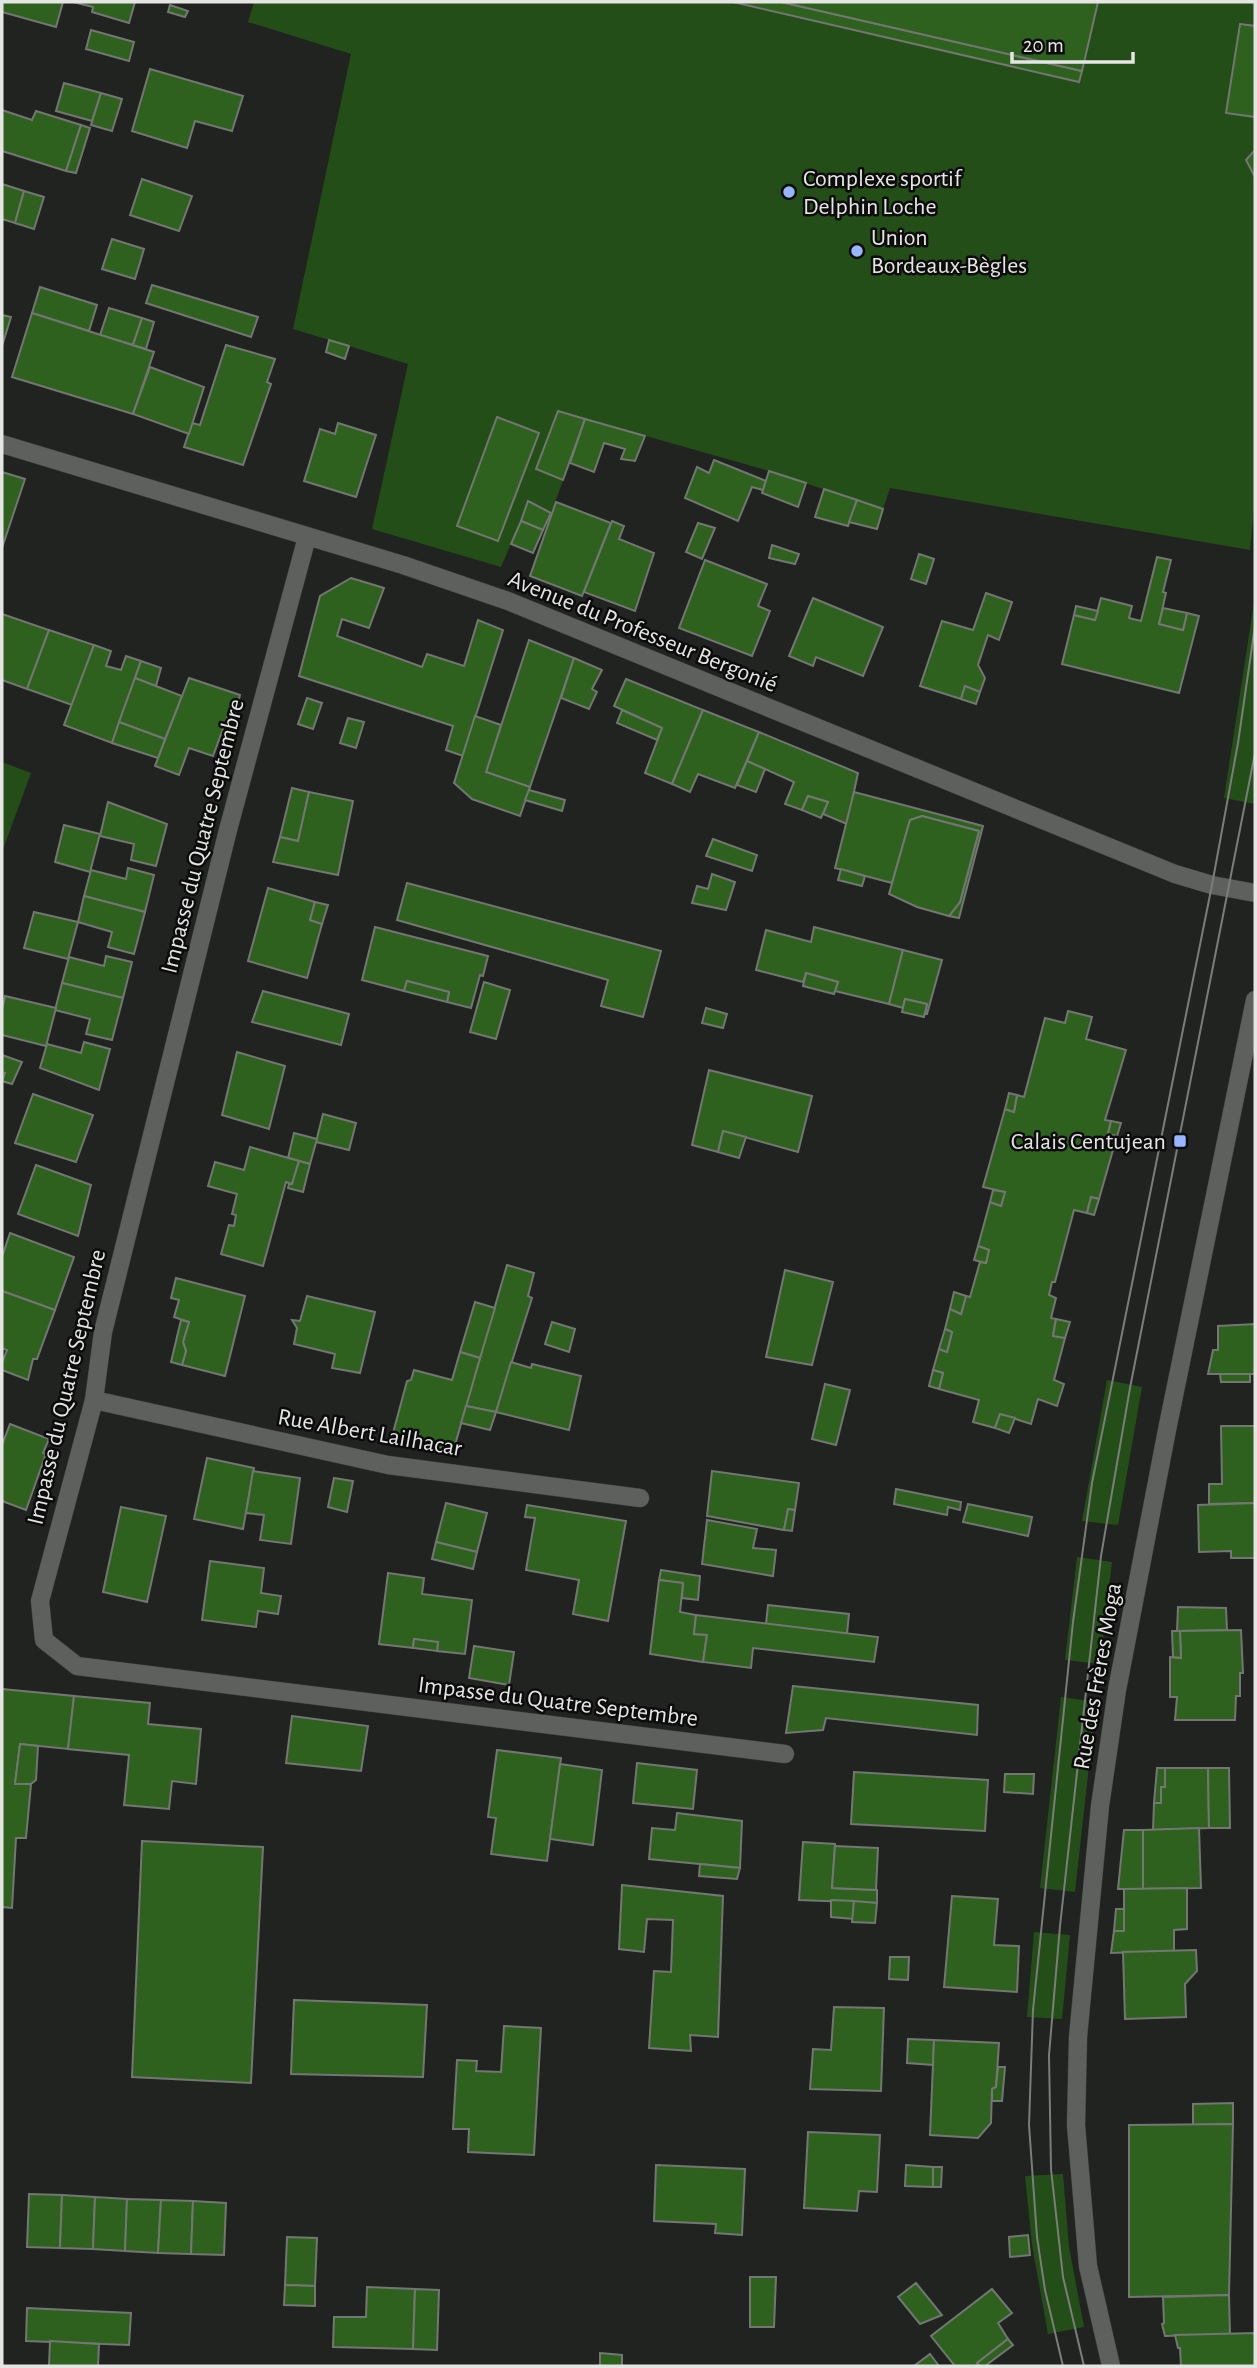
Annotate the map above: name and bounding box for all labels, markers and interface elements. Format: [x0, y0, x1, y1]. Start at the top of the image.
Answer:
scale bar [1012, 21, 1133, 65]
text: 20 m [1023, 35, 1064, 56]
place label: Complexe sportif Delphin Loche [803, 167, 963, 219]
marker: Complexe sportif Delphin Loche [781, 184, 797, 200]
place label: Union Bordeaux-Bègles [871, 226, 1027, 278]
marker: Union Bordeaux-Bègles [849, 243, 865, 259]
street label: Avenue du Professeur Bergonié [505, 567, 781, 697]
street label: Impasse du Quatre Septembre [157, 697, 249, 976]
place label: Calais Centujean [1011, 1130, 1166, 1154]
marker: Calais Centujean [1172, 1133, 1188, 1149]
street label: Impasse du Quatre Septembre [24, 1247, 110, 1527]
street label: Rue Albert Lailhacar [276, 1405, 464, 1461]
street label: Rue des Frères Moga [1070, 1581, 1126, 1771]
street label: Impasse du Quatre Septembre [417, 1673, 699, 1731]

